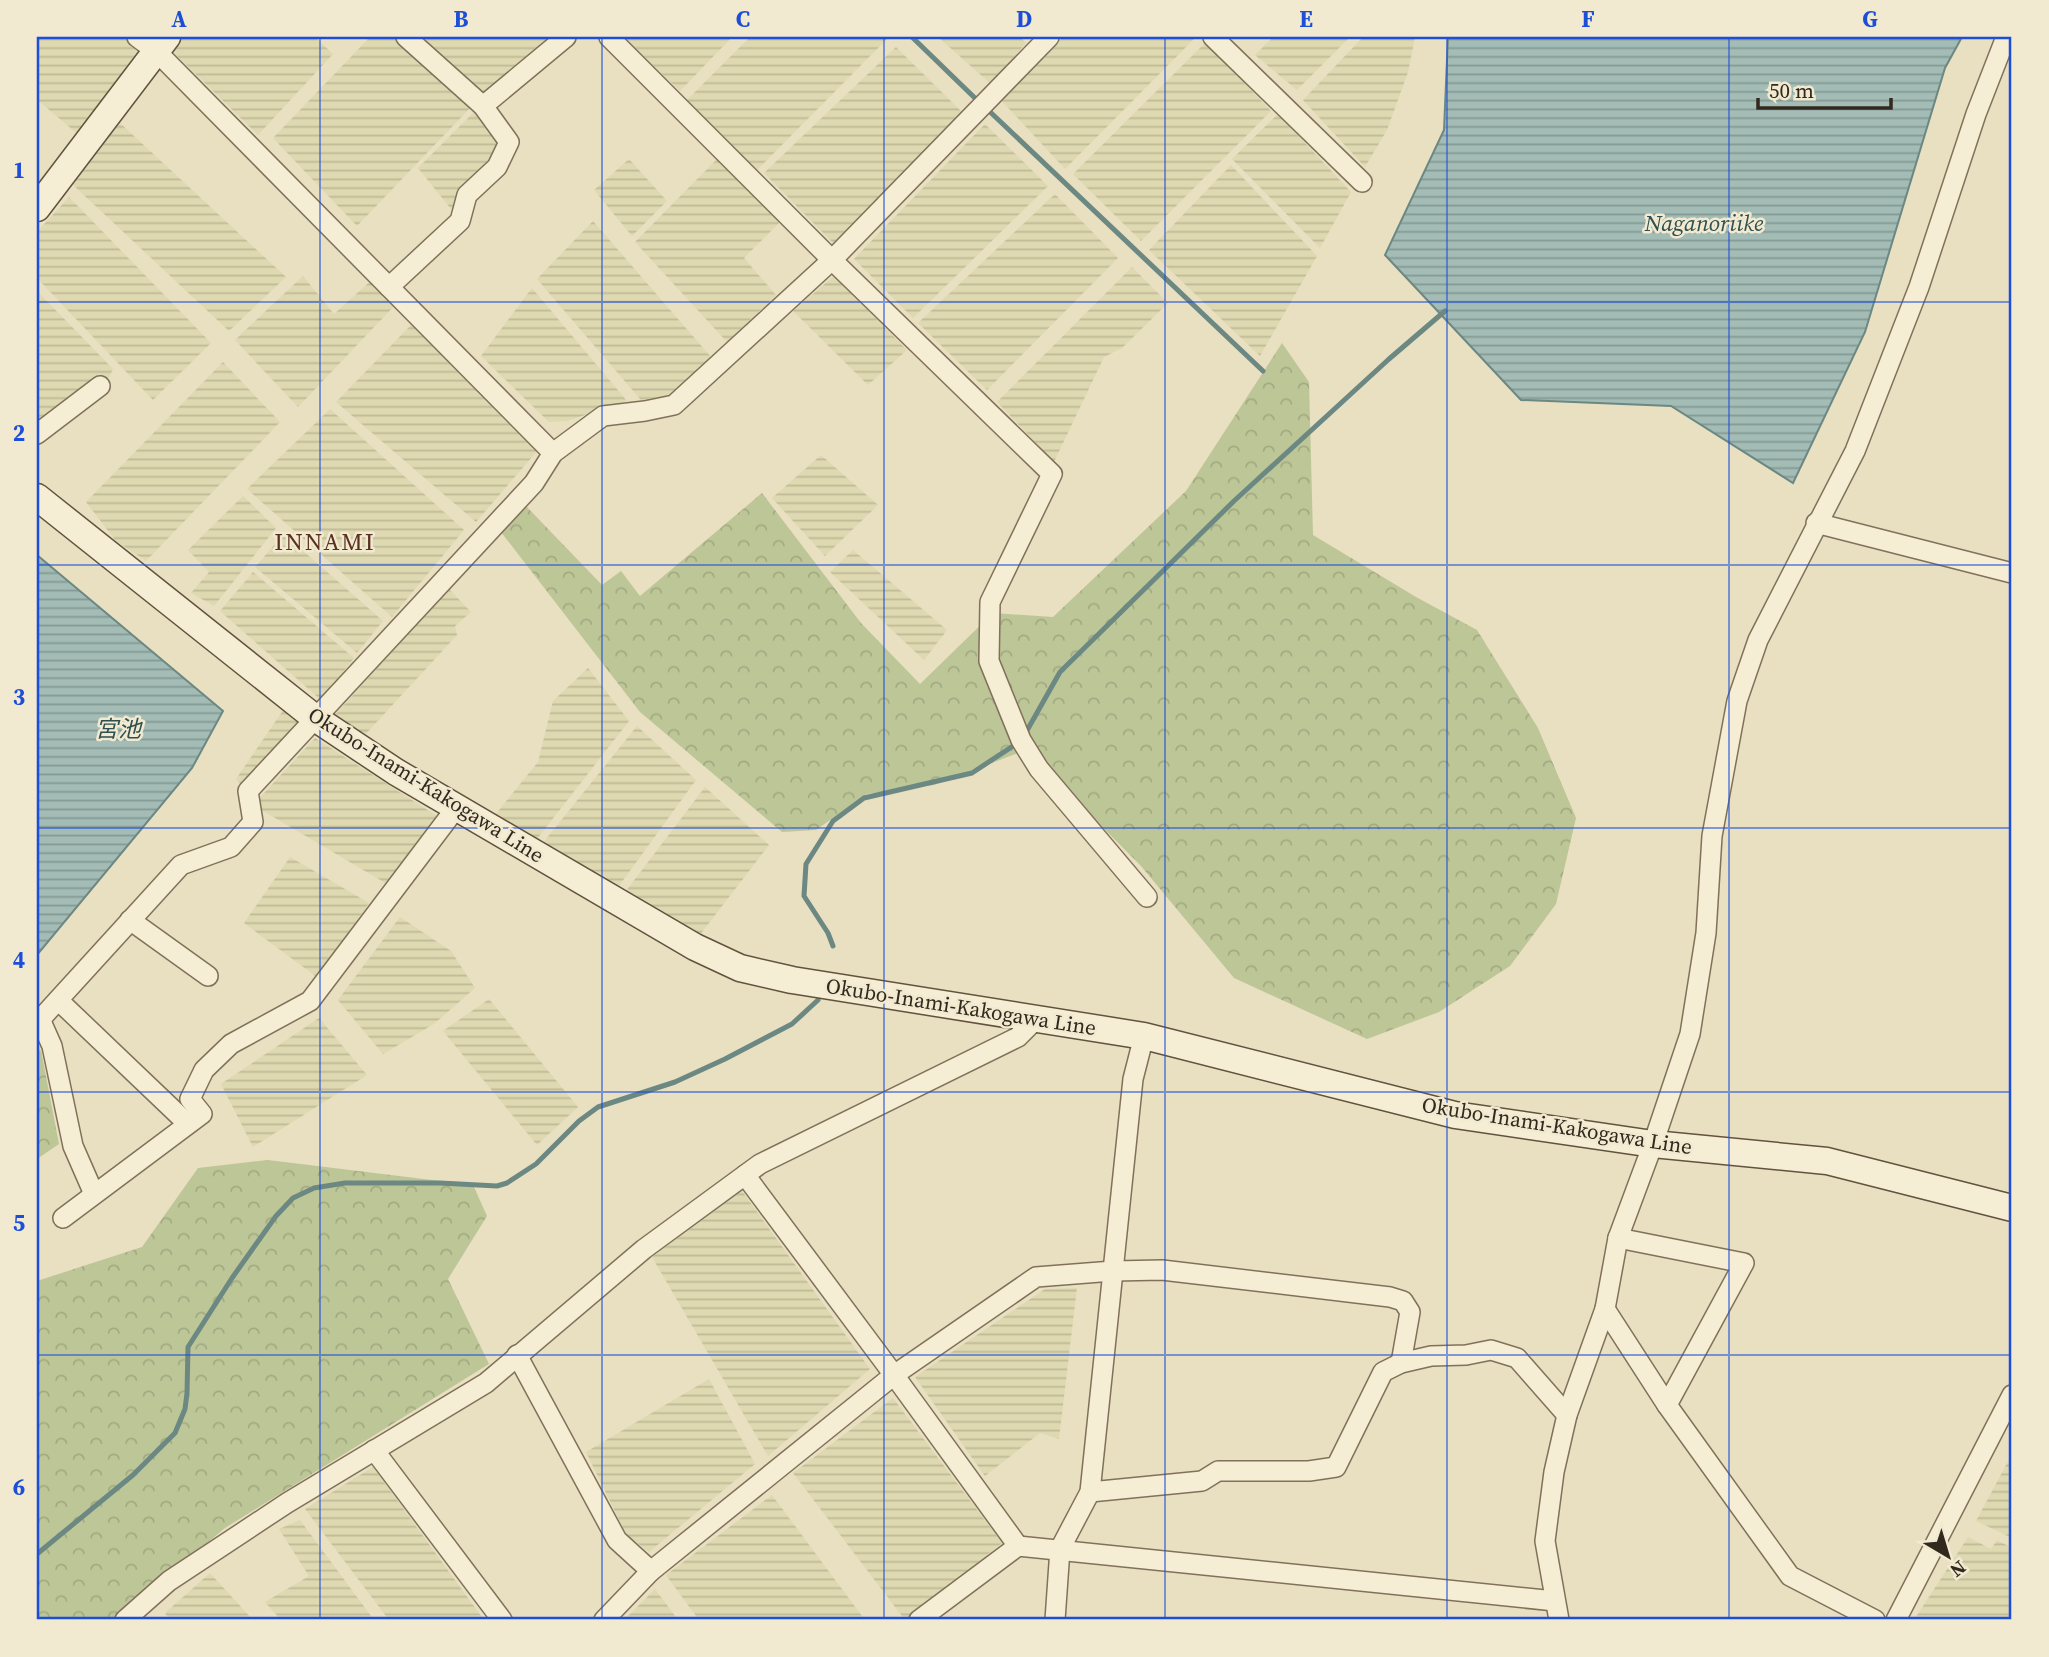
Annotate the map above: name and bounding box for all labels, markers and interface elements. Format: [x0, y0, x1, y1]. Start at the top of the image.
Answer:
text: A [171, 3, 187, 35]
text: B [454, 3, 469, 35]
text: C [736, 3, 750, 35]
text: D [1016, 3, 1032, 35]
text: E [1299, 3, 1313, 35]
text: F [1581, 3, 1595, 35]
text: G [1862, 3, 1878, 35]
scale bar [1758, 66, 1892, 110]
text: 50 m [1769, 76, 1814, 105]
text: 1 [13, 154, 25, 186]
water label: Naganoriike [1644, 207, 1764, 239]
text: 2 [13, 417, 25, 449]
district label: INNAMI [274, 525, 376, 558]
text: 3 [13, 681, 25, 713]
street label: Okubo-Inami-Kakogawa Line [303, 700, 550, 869]
water label: 宮池 [95, 713, 143, 745]
text: 4 [13, 944, 25, 976]
street label: Okubo-Inami-Kakogawa Line [824, 971, 1098, 1042]
street label: Okubo-Inami-Kakogawa Line [1420, 1090, 1694, 1161]
text: 5 [13, 1207, 25, 1239]
text: 6 [13, 1471, 25, 1503]
north arrow [1912, 1520, 1982, 1590]
text: N [1945, 1555, 1972, 1584]

